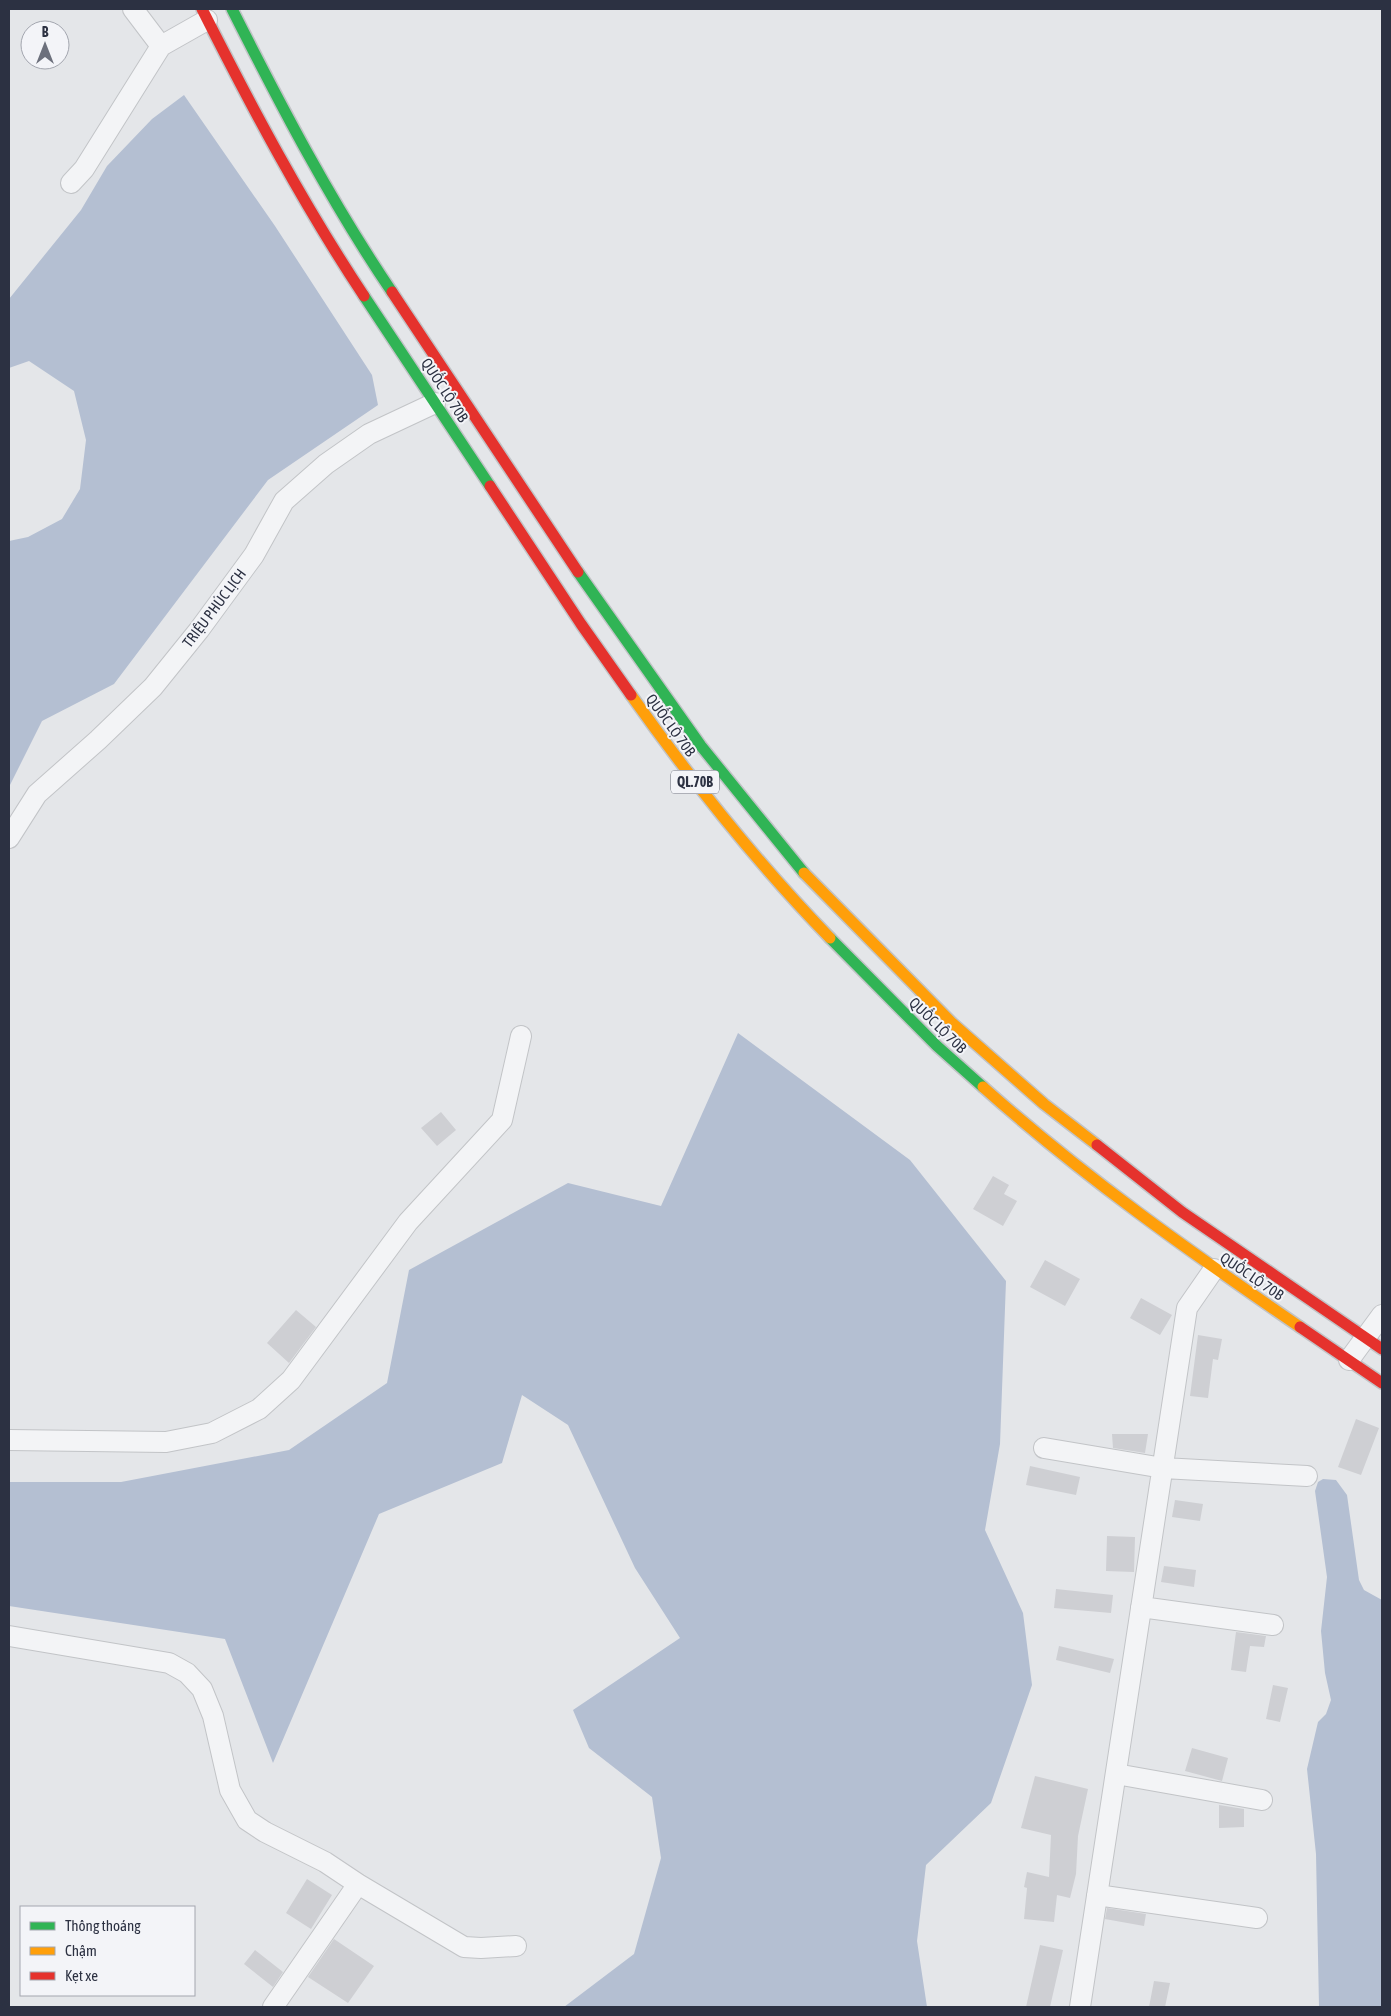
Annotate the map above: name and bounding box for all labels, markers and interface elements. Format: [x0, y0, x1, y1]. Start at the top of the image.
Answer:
north arrow [20, 20, 70, 70]
text: B [42, 24, 49, 40]
street label: QUỐC LỘ 70B [418, 354, 473, 425]
street label: TRIỆU PHÚC LỊCH [179, 565, 249, 651]
street label: QUỐC LỘ 70B [643, 690, 700, 759]
road number: QL.70B [671, 770, 719, 794]
street label: QUỐC LỘ 70B [906, 993, 971, 1056]
street label: QUỐC LỘ 70B [1217, 1248, 1287, 1303]
legend [20, 1906, 195, 1996]
text: Thông thoáng [65, 1917, 141, 1934]
text: Chậm [65, 1942, 97, 1959]
text: Kẹt xe [65, 1967, 98, 1984]

